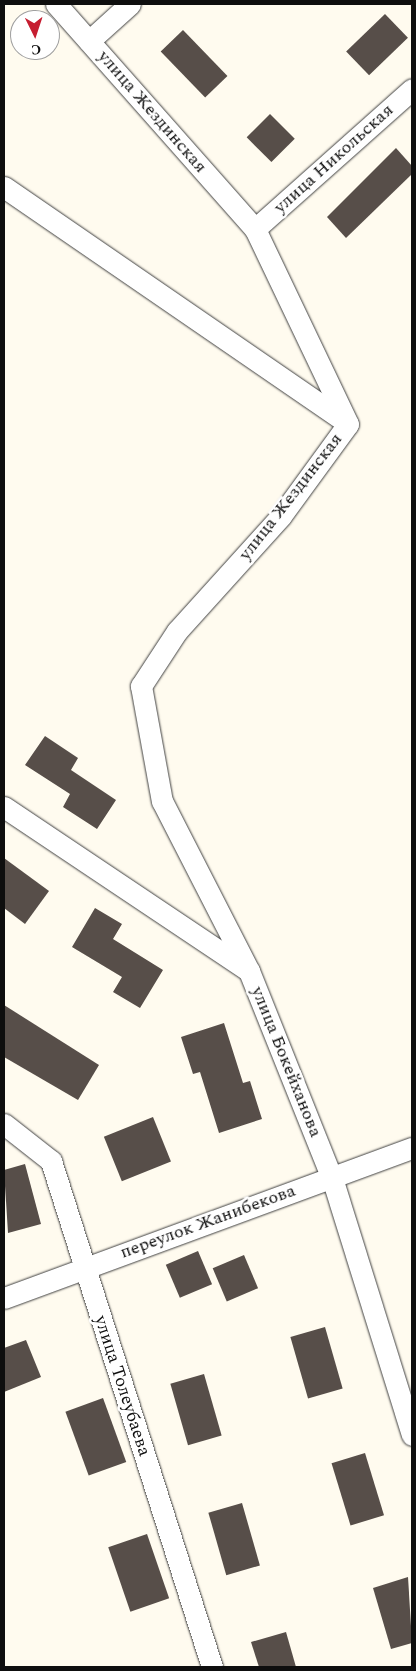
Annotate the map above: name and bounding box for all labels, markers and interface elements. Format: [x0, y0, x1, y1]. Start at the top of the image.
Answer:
north arrow [10, 10, 60, 60]
text: С [30, 39, 42, 60]
street label: улица Жездинская [93, 46, 211, 178]
street label: улица Никольская [270, 100, 398, 218]
street label: улица Жездинская [235, 429, 347, 565]
street label: улица Бокейханова [246, 984, 326, 1140]
street label: переулок Жанибекова [117, 1180, 299, 1264]
street label: улица Толеубаева [89, 1313, 155, 1459]

